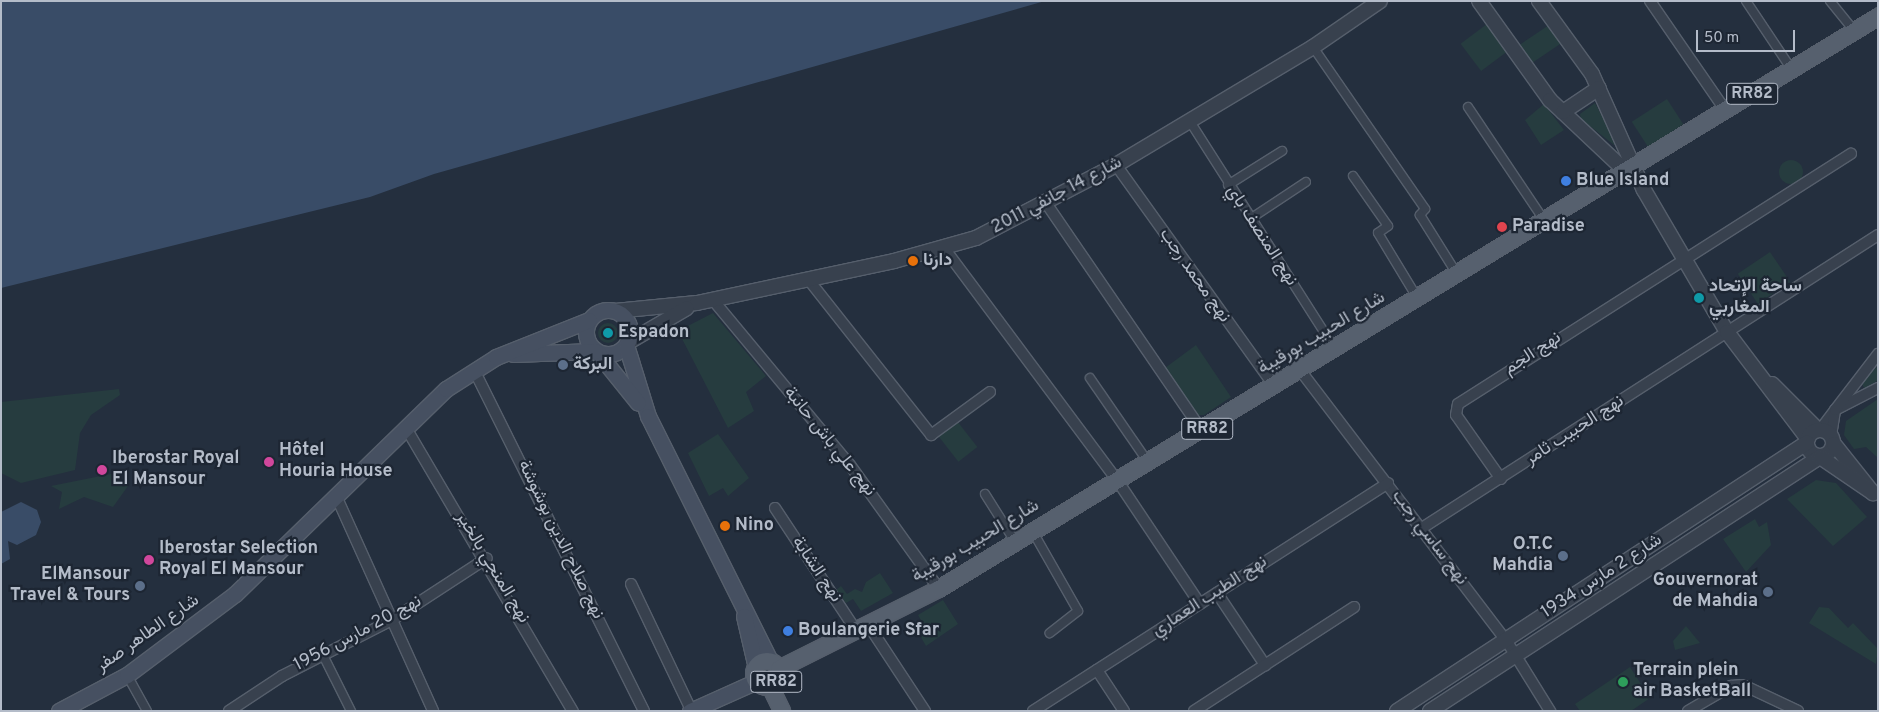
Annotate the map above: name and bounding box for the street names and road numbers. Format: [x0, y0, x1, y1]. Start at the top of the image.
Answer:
road number: RR82 [1726, 80, 1778, 108]
street label: شارع 14 جانفي 2011 [988, 152, 1126, 240]
street label: نهج المنصف باي [1220, 182, 1302, 290]
street label: نهج محمد رجب [1154, 225, 1234, 327]
street label: شارع الحبيب بورقيبة [1255, 288, 1389, 380]
street label: نهج الجم [1500, 328, 1566, 380]
street label: نهج علي باش حانبة [778, 383, 880, 501]
street label: نهج الحبيب ثامر [1522, 391, 1628, 471]
road number: RR82 [1181, 416, 1233, 442]
street label: نهج صلاح الدين بوشوشة [512, 457, 608, 623]
street label: نهج ساسي رجب [1386, 486, 1472, 590]
street label: شارع الحبيب بورقيبة [909, 496, 1043, 588]
street label: نهج المنجي بالخير [450, 508, 534, 628]
street label: شارع 2 مارس 1934 [1538, 530, 1666, 624]
street label: نهج الشابة [786, 533, 846, 607]
street label: نهج الطيب العماري [1148, 552, 1272, 642]
street label: شارع الطاهر صفر [92, 590, 204, 678]
street label: نهج 20 مارس 1956 [290, 591, 426, 677]
road number: RR82 [750, 669, 802, 696]

